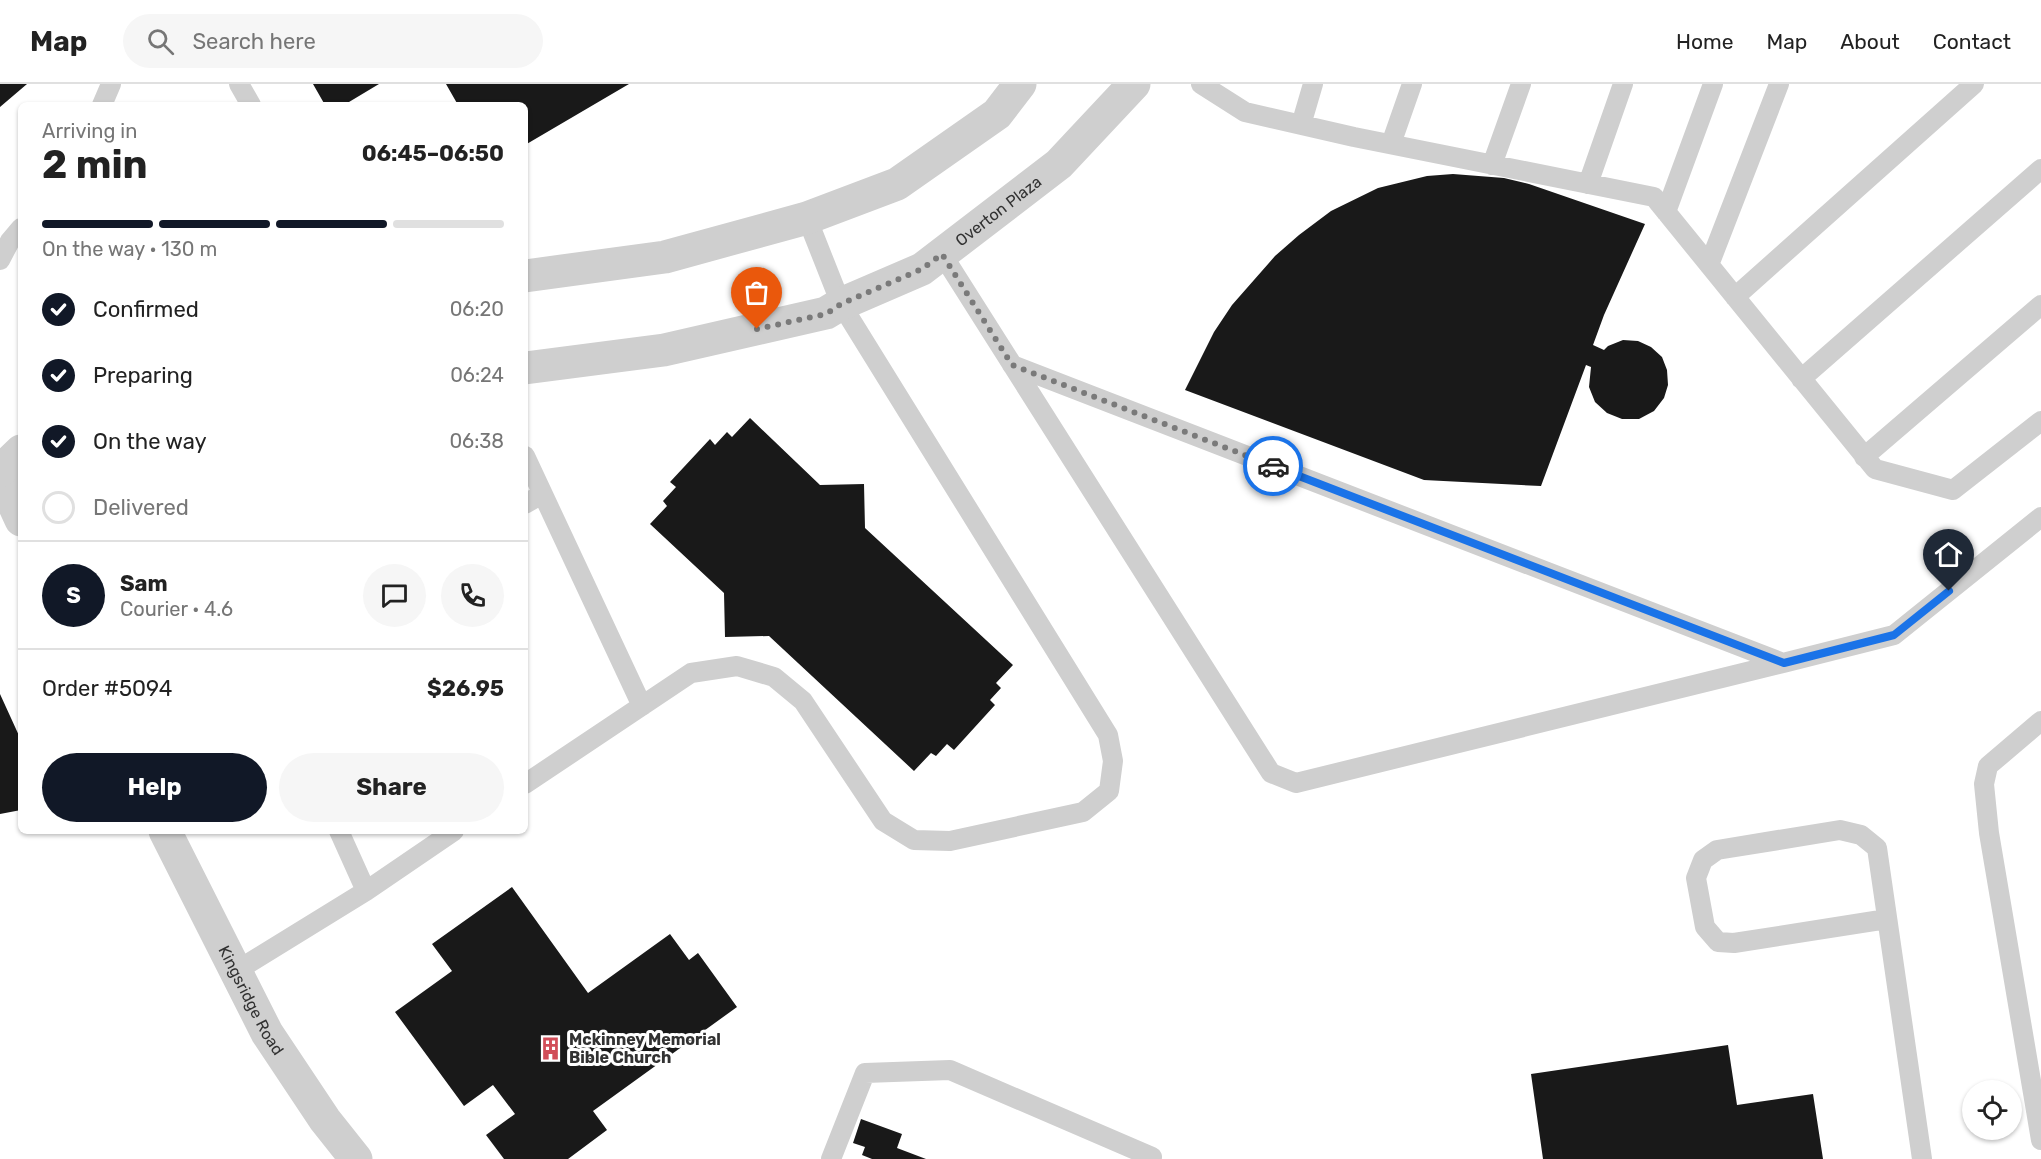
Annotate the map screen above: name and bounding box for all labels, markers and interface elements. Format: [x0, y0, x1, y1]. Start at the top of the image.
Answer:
search box [123, 14, 543, 68]
text: Map [30, 25, 87, 58]
icon: search [144, 25, 177, 58]
text: Search here [192, 28, 316, 55]
text: Home [1676, 29, 1733, 54]
text: Map [1766, 29, 1807, 54]
text: About [1840, 29, 1900, 54]
text: Contact [1933, 29, 2011, 54]
text: Arriving in [42, 119, 137, 143]
text: 06:45–06:50 [362, 140, 504, 167]
text: 2 min [42, 142, 148, 188]
street label: Overton Plaza [951, 172, 1045, 250]
text: On the way · 130 m [42, 237, 217, 261]
pin [731, 267, 782, 329]
icon: bag [740, 276, 773, 309]
icon: check [42, 293, 75, 326]
text: Confirmed [93, 296, 199, 323]
text: 06:20 [450, 297, 504, 321]
icon: check [42, 359, 75, 392]
text: Preparing [93, 362, 193, 389]
text: 06:24 [450, 363, 504, 387]
icon: check [42, 425, 75, 458]
text: On the way [93, 428, 207, 455]
text: 06:38 [449, 429, 504, 453]
courier [1243, 436, 1303, 496]
icon: car [1257, 450, 1290, 483]
text: Delivered [93, 494, 189, 521]
pin [1923, 529, 1974, 591]
icon: home [1932, 538, 1965, 571]
button: chat [363, 564, 426, 627]
button: phone [441, 564, 504, 627]
text: Sam [120, 570, 168, 597]
text: S [66, 582, 81, 609]
text: Courier · 4.6 [120, 597, 233, 621]
text: Order #5094 [42, 675, 172, 702]
text: $26.95 [427, 675, 504, 702]
button: Help [42, 753, 267, 822]
button: Share [279, 753, 504, 822]
street label: Kingsridge Road [215, 942, 288, 1058]
place label: Mckinney Memorial Bible Church [569, 1030, 721, 1067]
building icon: Mckinney Memorial Bible Church [538, 1035, 564, 1061]
map controls [1962, 1080, 2022, 1140]
button: locate [1962, 1080, 2022, 1140]

